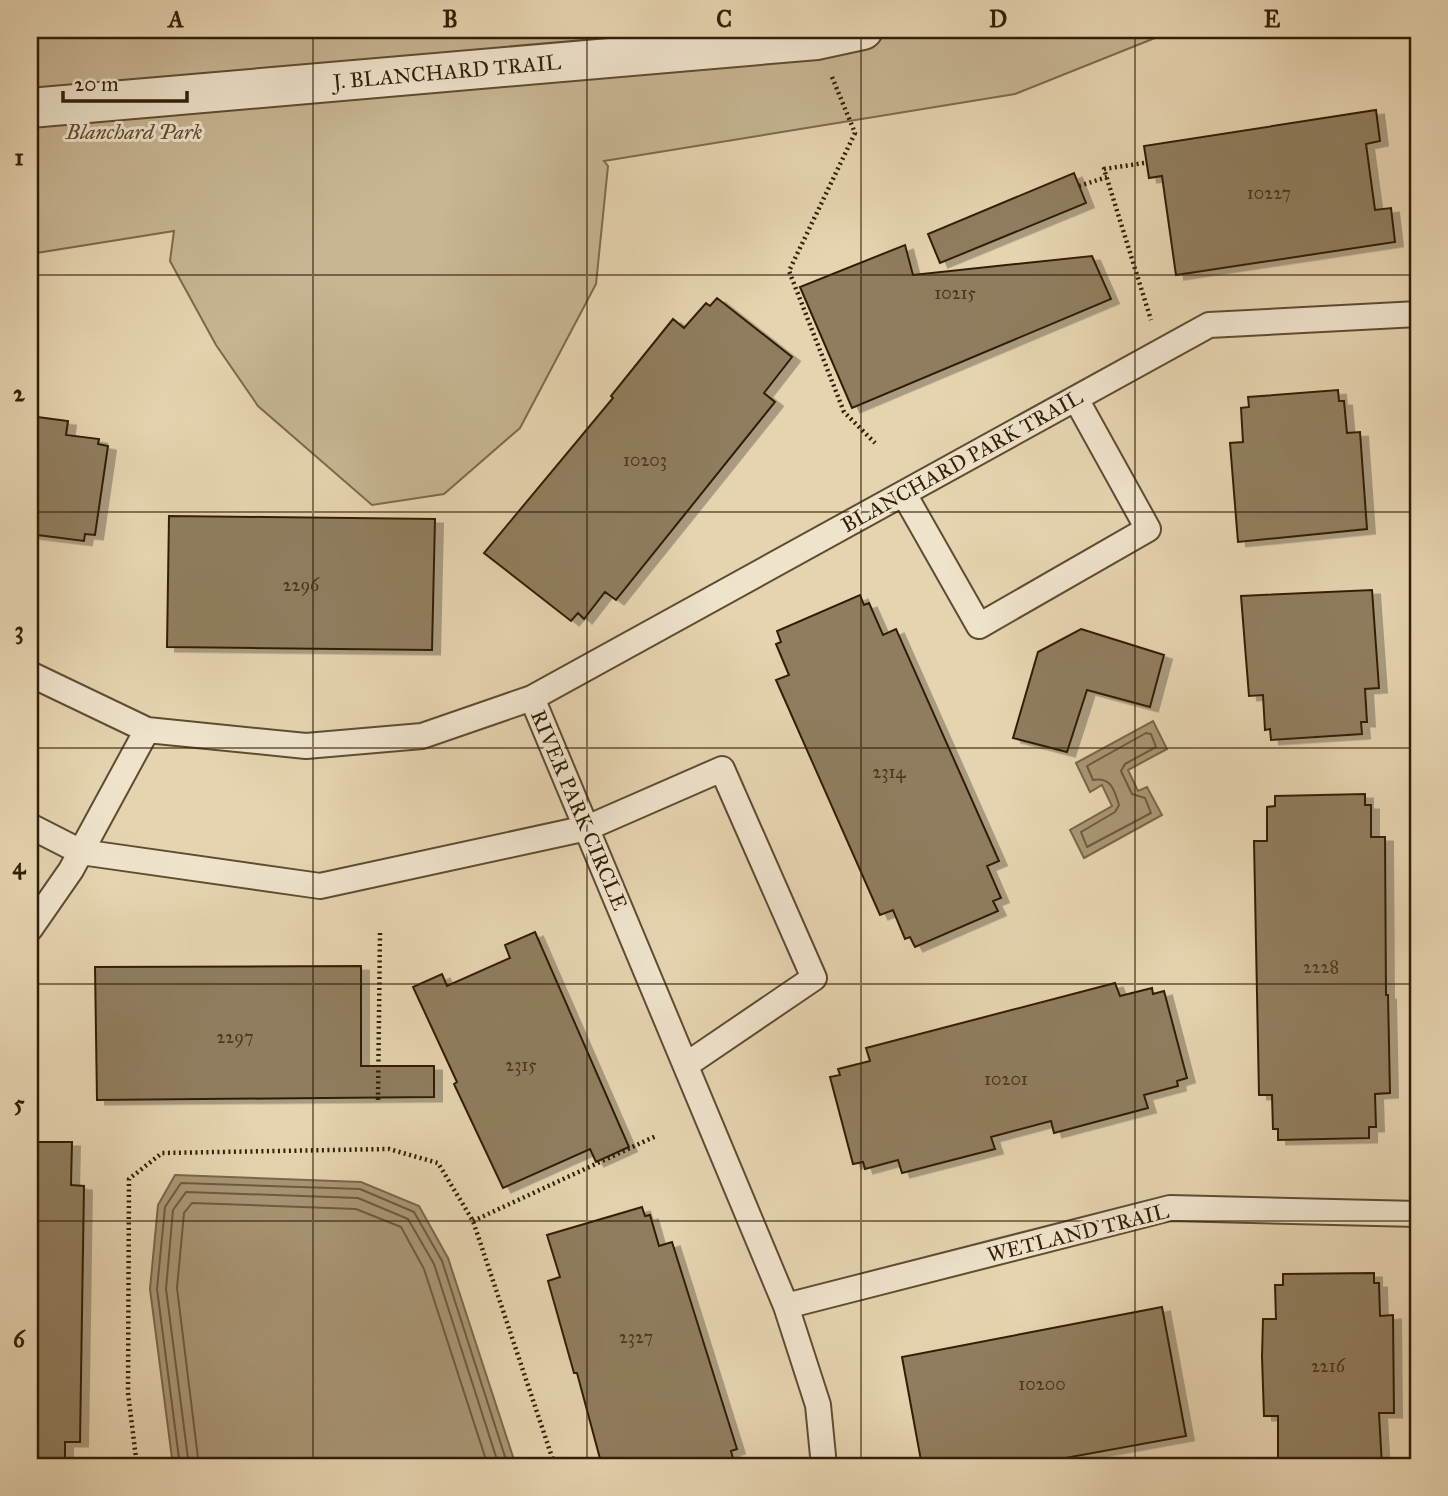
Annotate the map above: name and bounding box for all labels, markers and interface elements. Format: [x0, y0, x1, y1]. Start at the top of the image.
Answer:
text: A [166, 5, 184, 33]
text: B [442, 5, 458, 33]
text: C [716, 5, 732, 33]
text: D [989, 5, 1007, 33]
text: E [1264, 5, 1281, 33]
street label: J. BLANCHARD TRAIL [330, 49, 563, 95]
scale bar [63, 60, 187, 104]
text: 20 m [74, 71, 119, 97]
park label: Blanchard Park [65, 119, 203, 145]
text: 1 [14, 143, 24, 171]
house number: 10227 [1247, 182, 1291, 204]
house number: 10215 [934, 282, 976, 304]
text: 2 [13, 379, 25, 407]
street label: BLANCHARD PARK TRAIL [837, 384, 1088, 538]
house number: 10203 [623, 449, 667, 471]
house number: 2296 [283, 574, 320, 596]
text: 3 [14, 616, 24, 645]
street label: RIVER PARK CIRCLE [525, 706, 633, 914]
house number: 2314 [872, 761, 907, 783]
text: 4 [13, 852, 27, 880]
house number: 2228 [1303, 956, 1339, 978]
house number: 2297 [217, 1026, 253, 1048]
house number: 2315 [505, 1054, 537, 1076]
house number: 10201 [984, 1068, 1028, 1090]
text: 5 [14, 1089, 25, 1117]
street label: WETLAND TRAIL [984, 1198, 1172, 1268]
text: 6 [13, 1325, 26, 1353]
house number: 2327 [619, 1326, 653, 1348]
house number: 2216 [1311, 1355, 1346, 1377]
house number: 10200 [1018, 1373, 1066, 1395]

